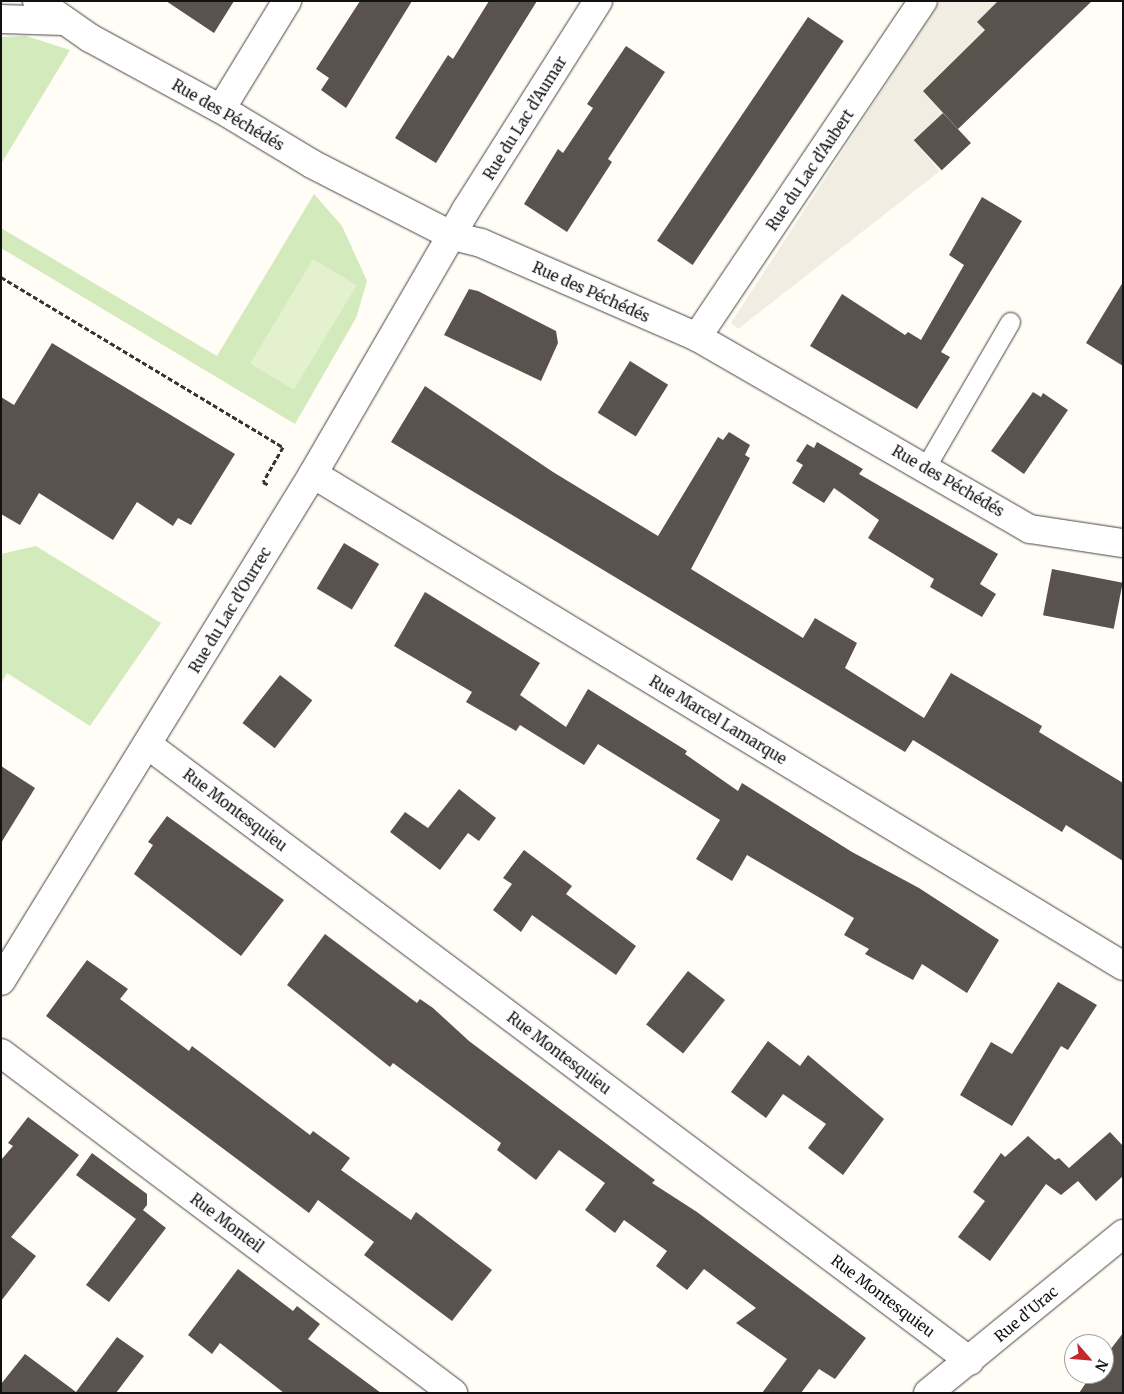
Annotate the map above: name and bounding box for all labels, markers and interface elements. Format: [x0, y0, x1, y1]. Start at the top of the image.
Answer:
street label: Rue du Lac d'Aumar [480, 53, 570, 183]
street label: Rue des Péchédés [169, 76, 287, 154]
street label: Rue du Lac d'Aubert [763, 106, 857, 234]
street label: Rue des Péchédés [530, 258, 652, 326]
street label: Rue des Péchédés [889, 442, 1007, 520]
street label: Rue du Lac d'Ourrec [185, 544, 275, 676]
street label: Rue Marcel Lamarque [646, 672, 790, 768]
street label: Rue Montesquieu [180, 765, 290, 855]
street label: Rue Montesquieu [504, 1008, 614, 1098]
street label: Rue Monteil [187, 1190, 267, 1256]
street label: Rue Montesquieu [828, 1251, 938, 1341]
street label: Rue d'Urac [991, 1282, 1061, 1346]
north arrow [1064, 1334, 1114, 1384]
text: N [1091, 1356, 1112, 1374]

